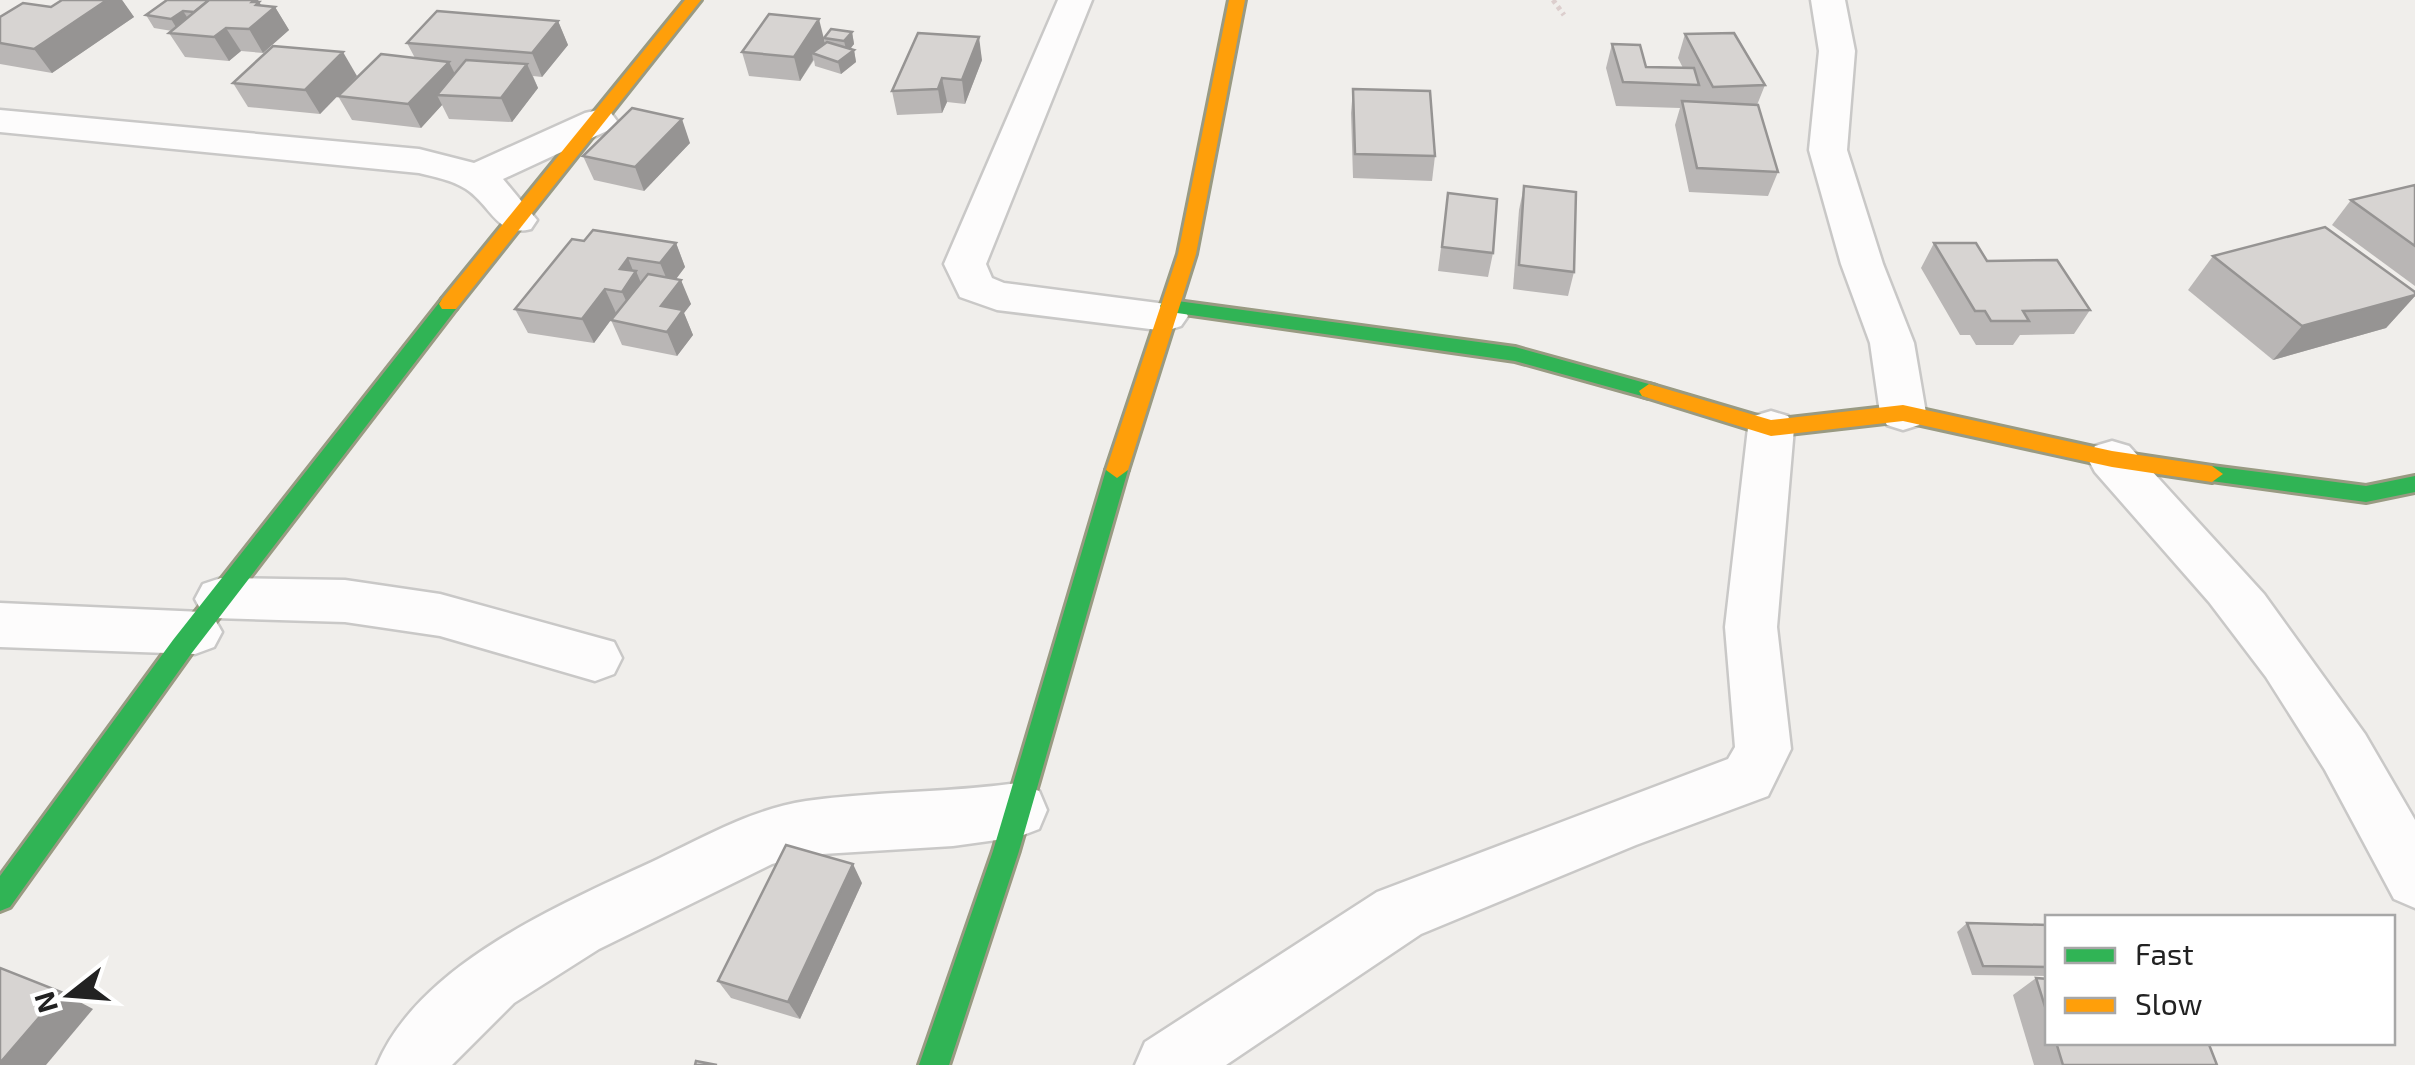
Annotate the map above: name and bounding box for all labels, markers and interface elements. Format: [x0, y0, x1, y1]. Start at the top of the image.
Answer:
legend [2045, 915, 2395, 1045]
text: Fast [2135, 935, 2194, 971]
north arrow [20, 945, 120, 1045]
text: Slow [2135, 985, 2202, 1021]
text: N [26, 988, 64, 1017]

